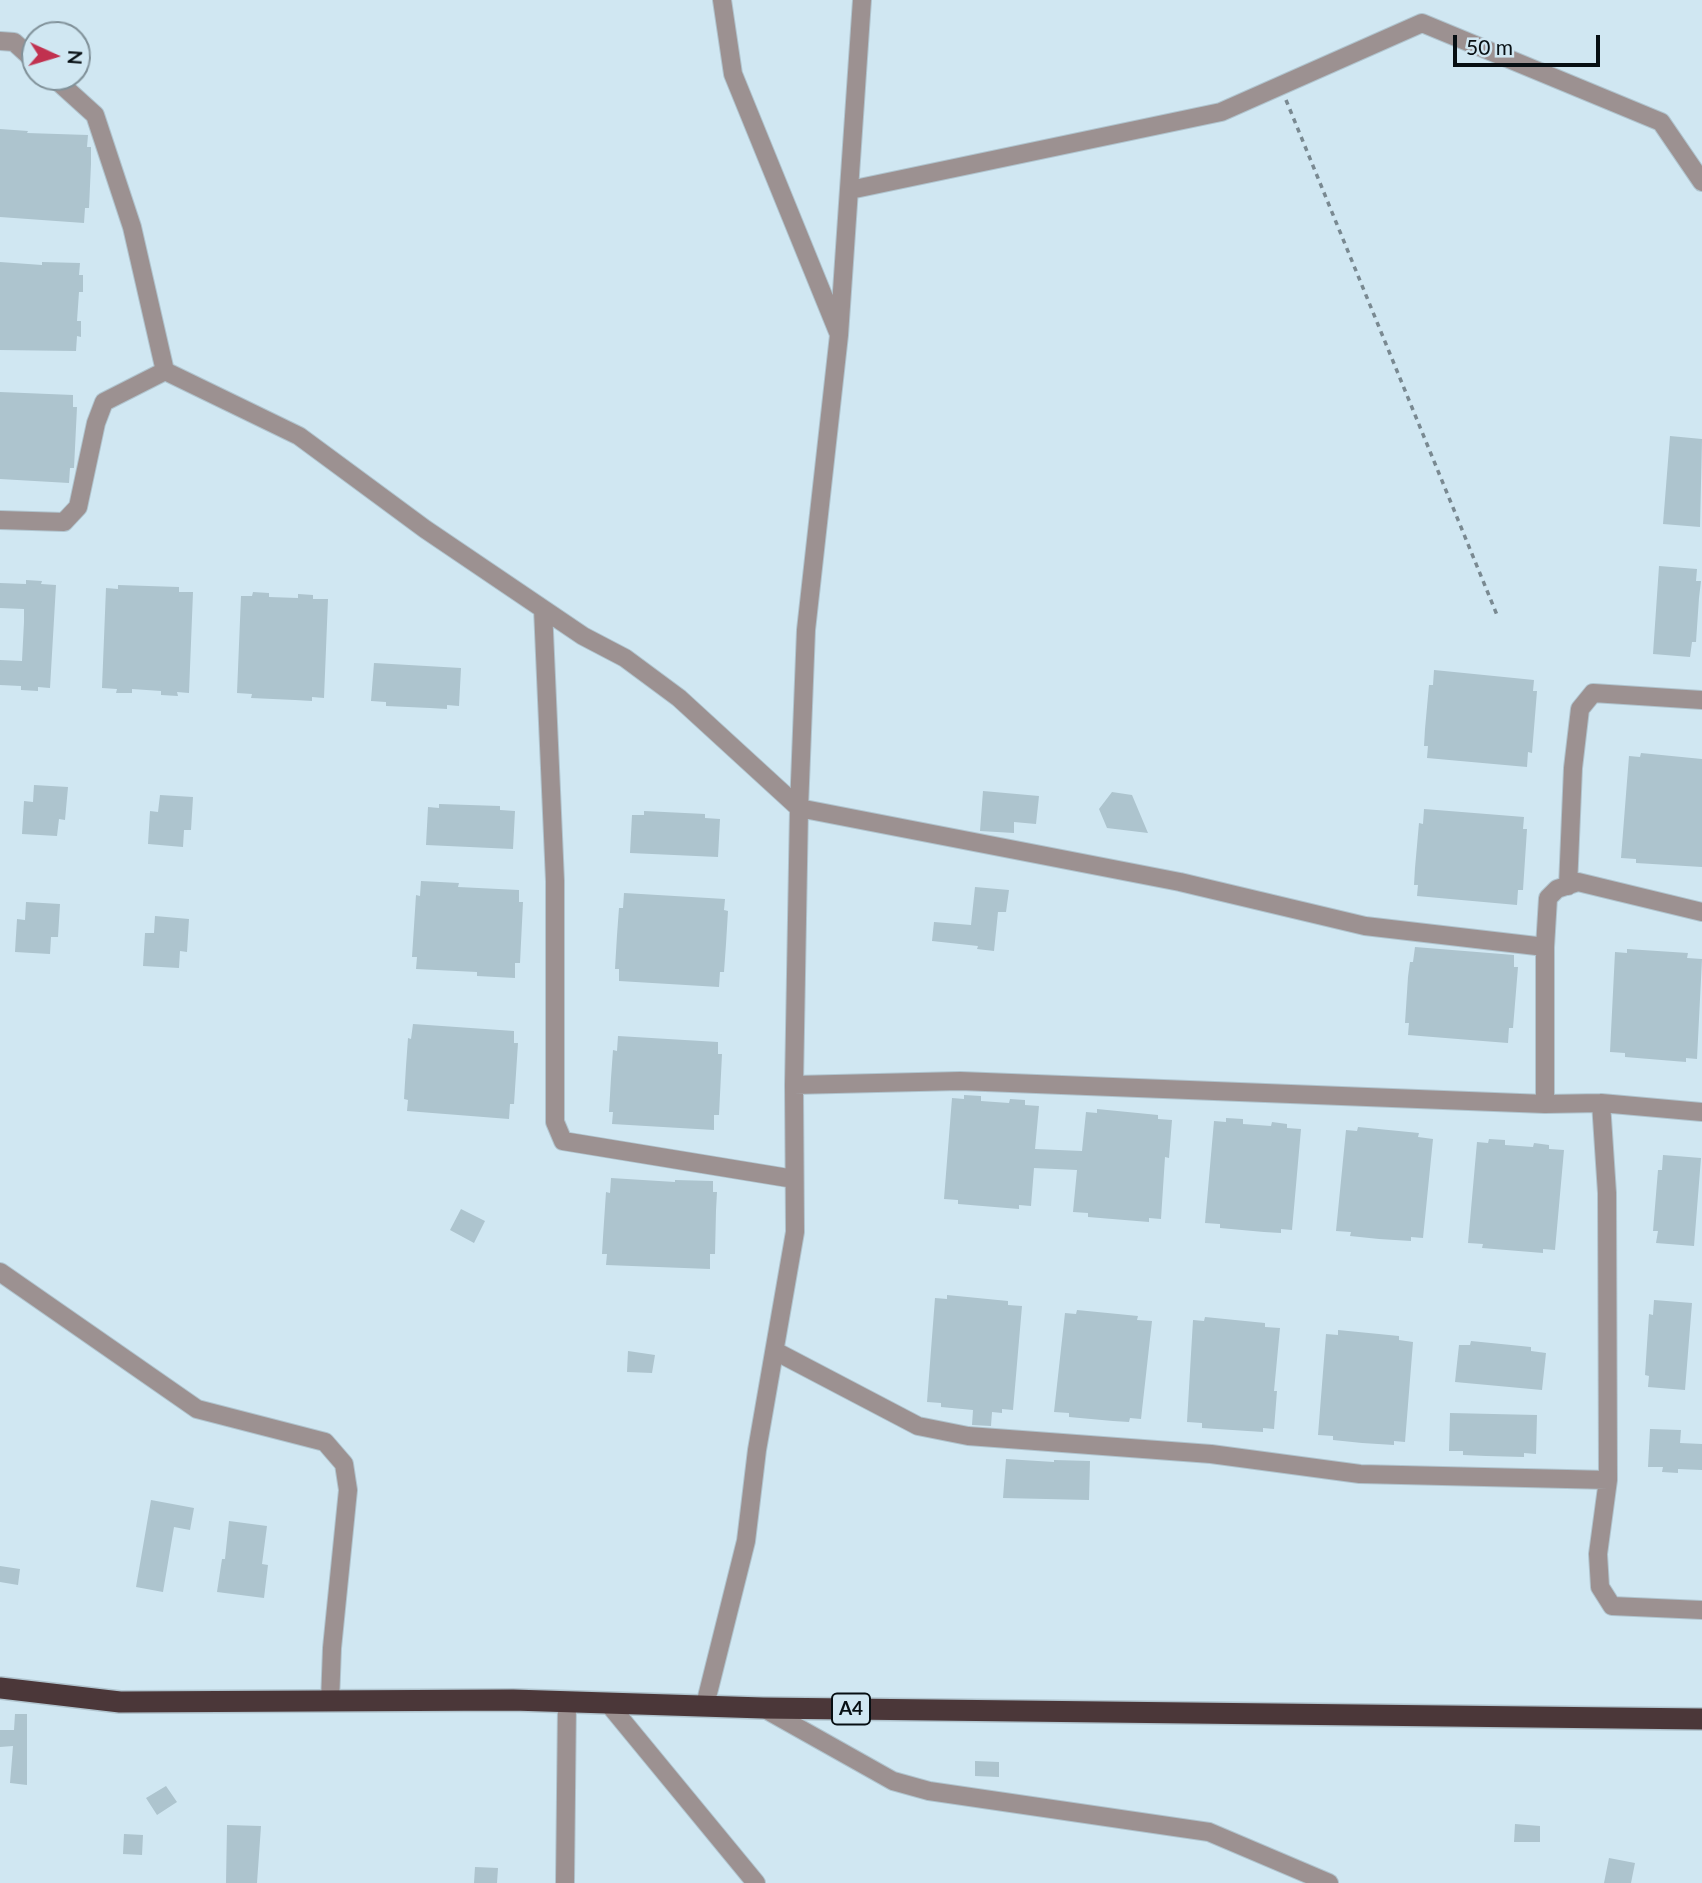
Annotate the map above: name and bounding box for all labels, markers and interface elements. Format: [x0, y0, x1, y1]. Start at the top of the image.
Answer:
north arrow [21, 21, 91, 91]
scale bar [1457, 21, 1604, 65]
text: 50 m [1466, 34, 1513, 59]
text: N [63, 49, 87, 65]
road number: A4 [832, 1694, 870, 1724]

